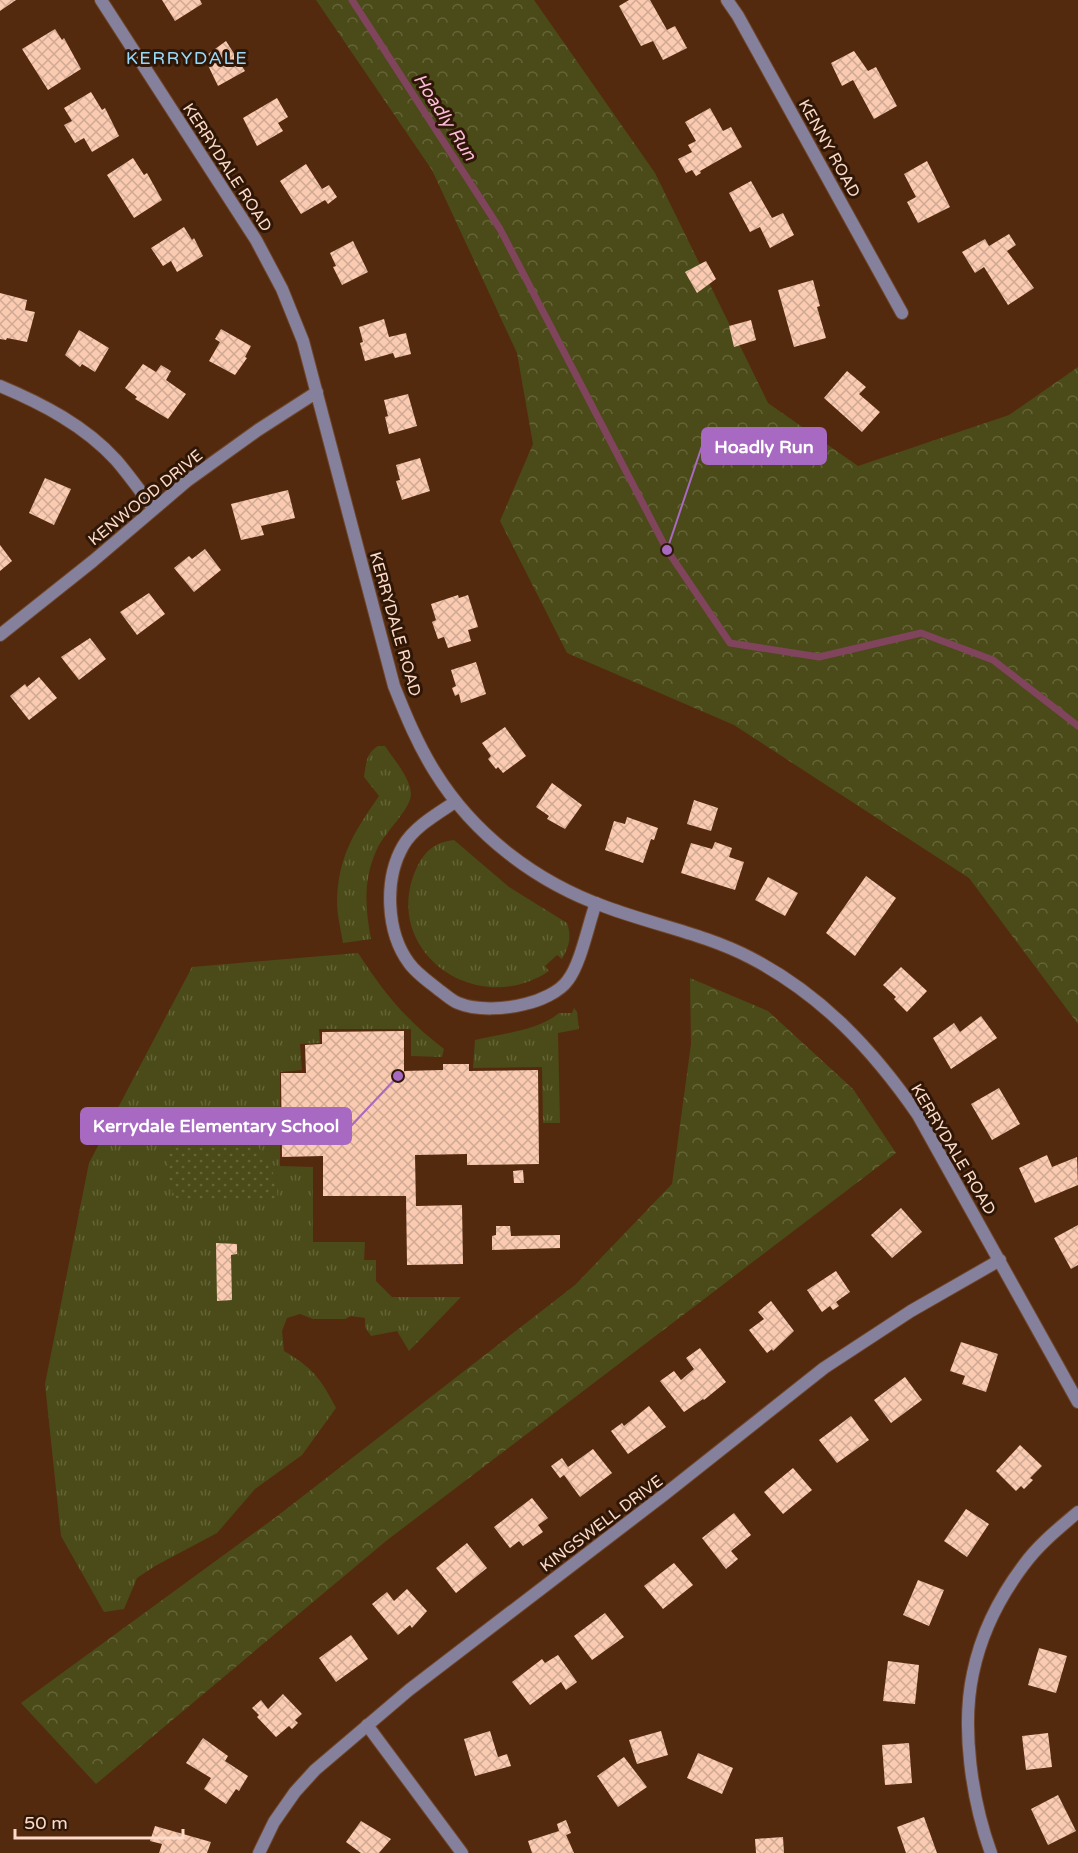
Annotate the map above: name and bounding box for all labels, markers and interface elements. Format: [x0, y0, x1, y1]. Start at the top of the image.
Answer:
district label: KERRYDALE [126, 47, 248, 69]
water label: Hoadly Run [409, 69, 482, 166]
street label: KENNY ROAD [794, 96, 864, 201]
street label: KERRYDALE ROAD [178, 99, 276, 236]
callout: Hoadly Run [702, 428, 826, 464]
text: Hoadly Run [714, 436, 814, 458]
street label: KENWOOD DRIVE [84, 446, 207, 550]
street label: KERRYDALE ROAD [365, 550, 425, 699]
street label: KERRYDALE ROAD [906, 1080, 1000, 1219]
callout: Kerrydale Elementary School [81, 1108, 351, 1144]
text: Kerrydale Elementary School [93, 1115, 339, 1137]
street label: KINGSWELL DRIVE [536, 1471, 667, 1576]
scale bar [15, 1802, 183, 1840]
text: 50 m [24, 1812, 68, 1834]

